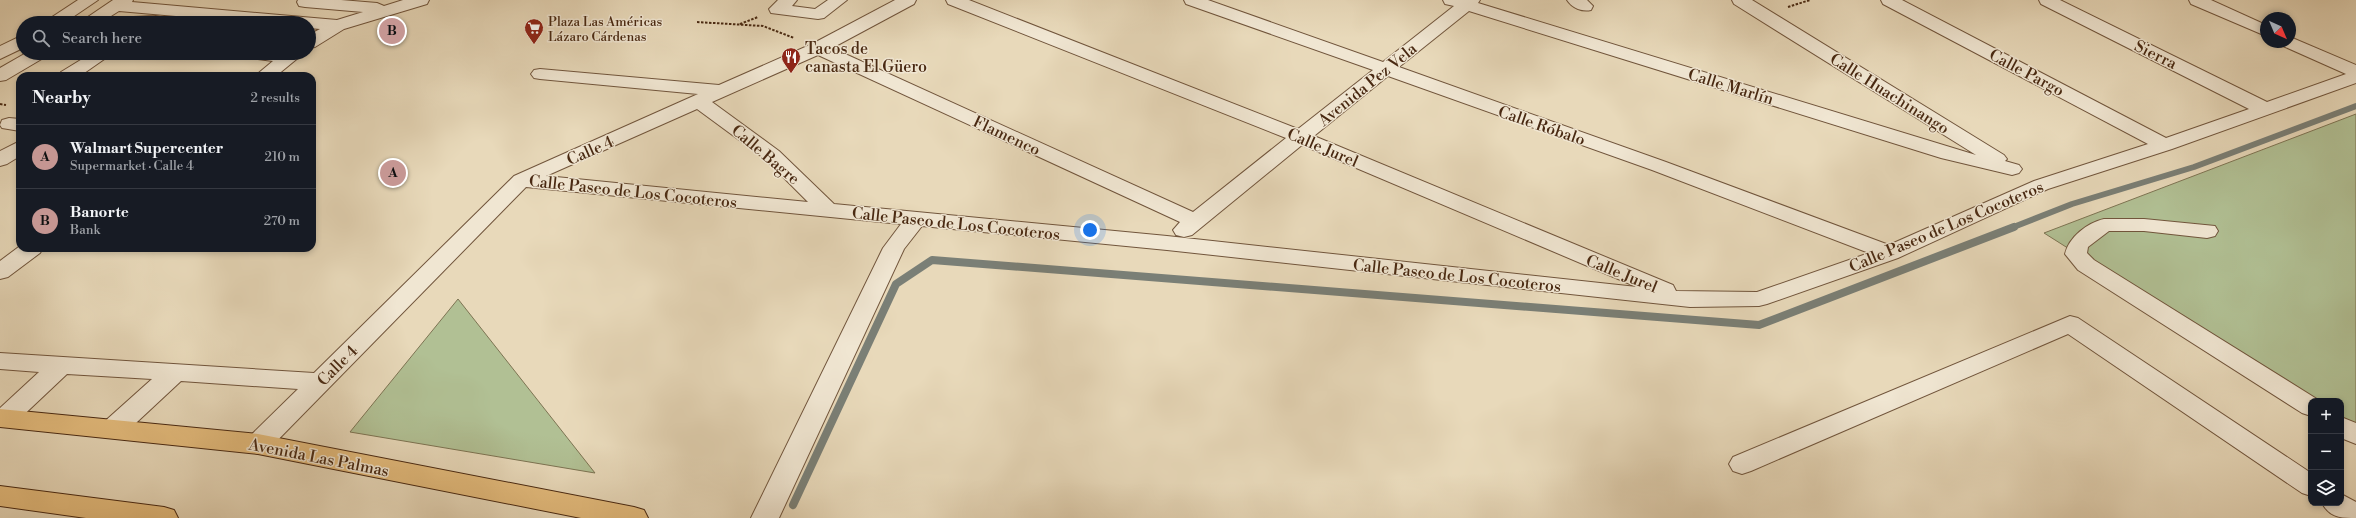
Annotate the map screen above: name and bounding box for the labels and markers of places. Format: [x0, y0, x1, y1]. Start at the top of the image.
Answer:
place label: Plaza Las Américas Lázaro Cárdenas [548, 14, 663, 45]
pin: B [379, 16, 405, 46]
supermarket icon: Plaza Las Américas Lázaro Cárdenas [523, 17, 545, 45]
place label: Tacos de canasta El Güero [805, 39, 927, 77]
restaurant icon: Tacos de canasta El Güero [780, 46, 802, 74]
pin: A [380, 158, 406, 188]

